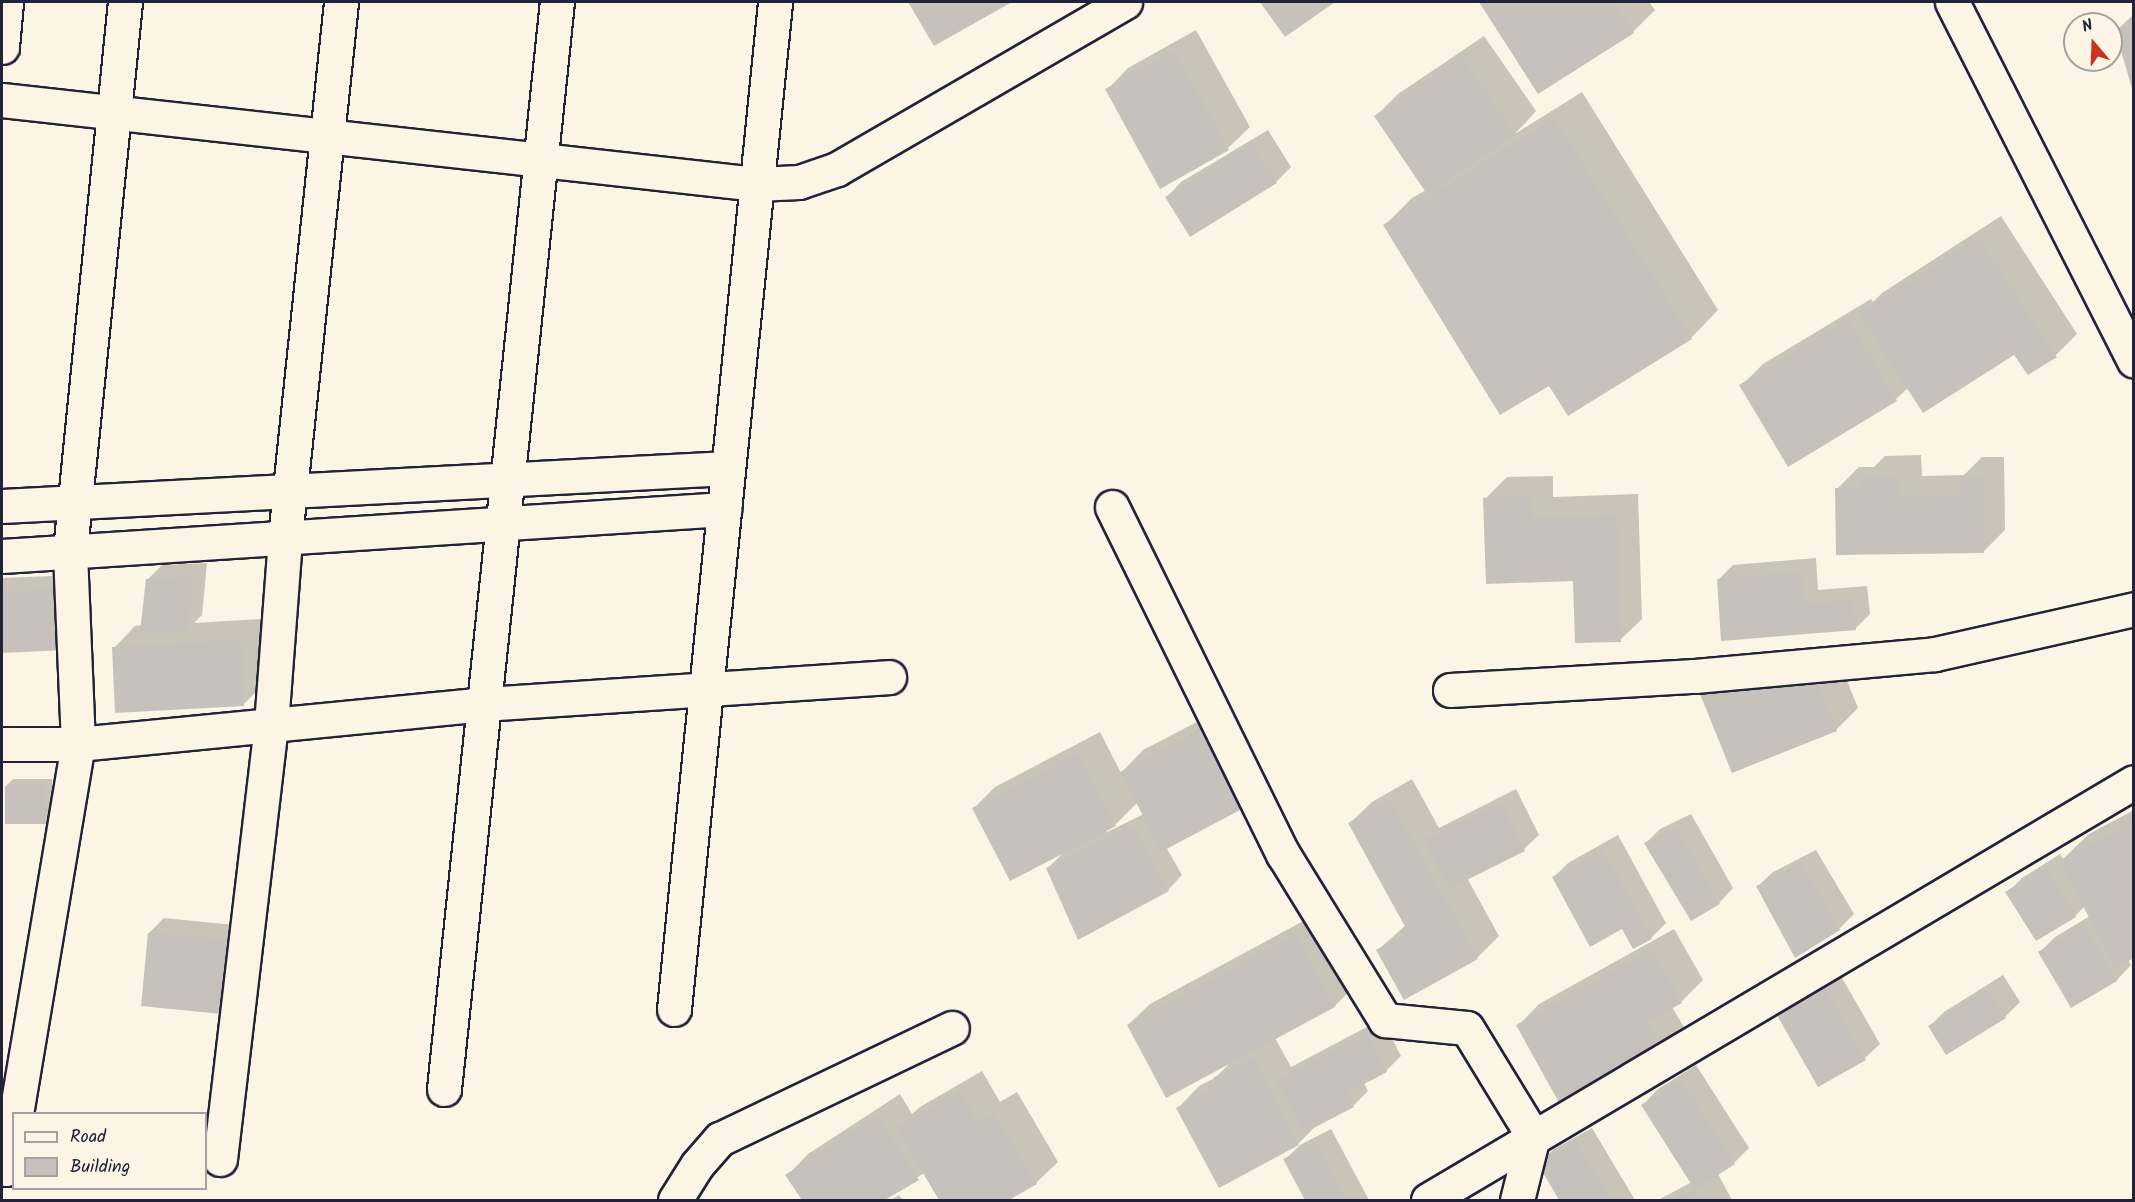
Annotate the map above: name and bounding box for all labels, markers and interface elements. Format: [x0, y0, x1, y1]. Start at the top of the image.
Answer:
north arrow [2063, 12, 2123, 72]
text: N [2079, 13, 2096, 40]
legend [12, 1112, 207, 1190]
text: Road [70, 1123, 106, 1152]
text: Building [70, 1153, 130, 1182]

